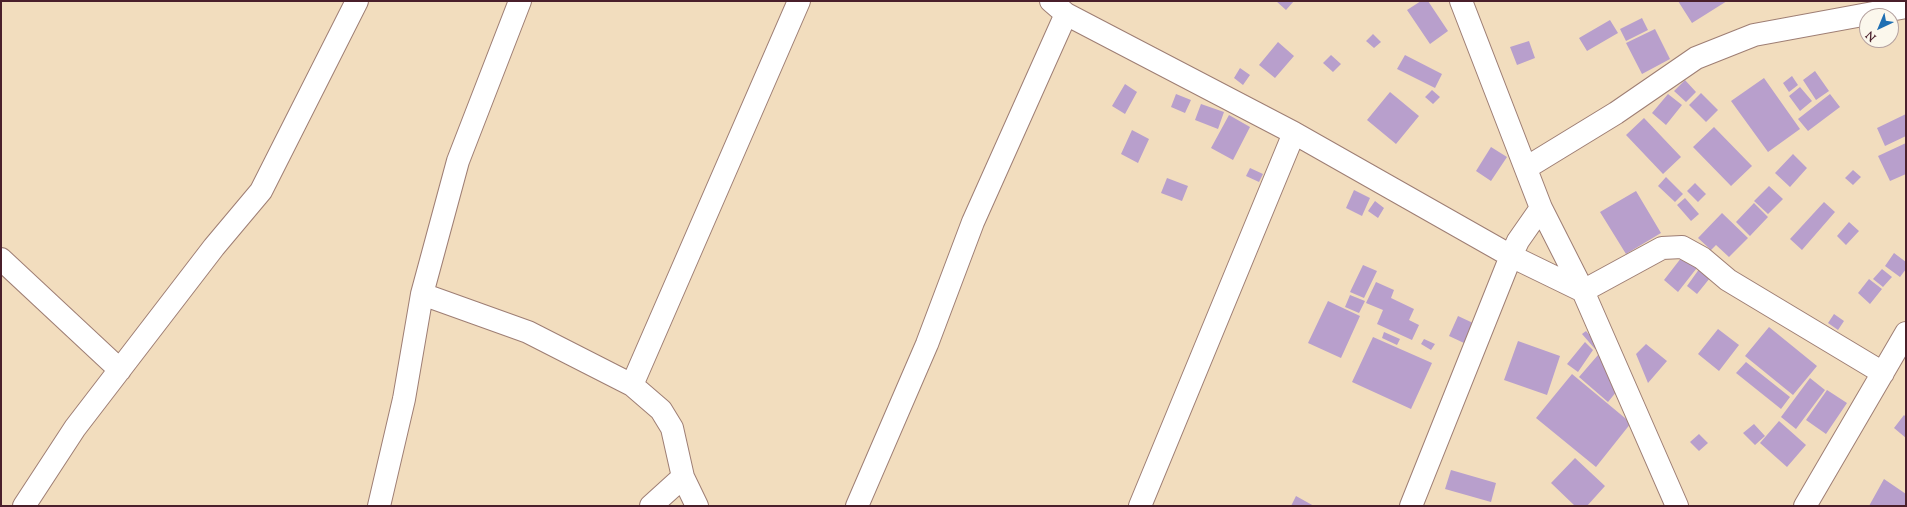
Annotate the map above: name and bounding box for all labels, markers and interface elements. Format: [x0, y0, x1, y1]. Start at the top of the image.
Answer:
north arrow [1859, 8, 1899, 48]
text: N [1863, 27, 1880, 45]

